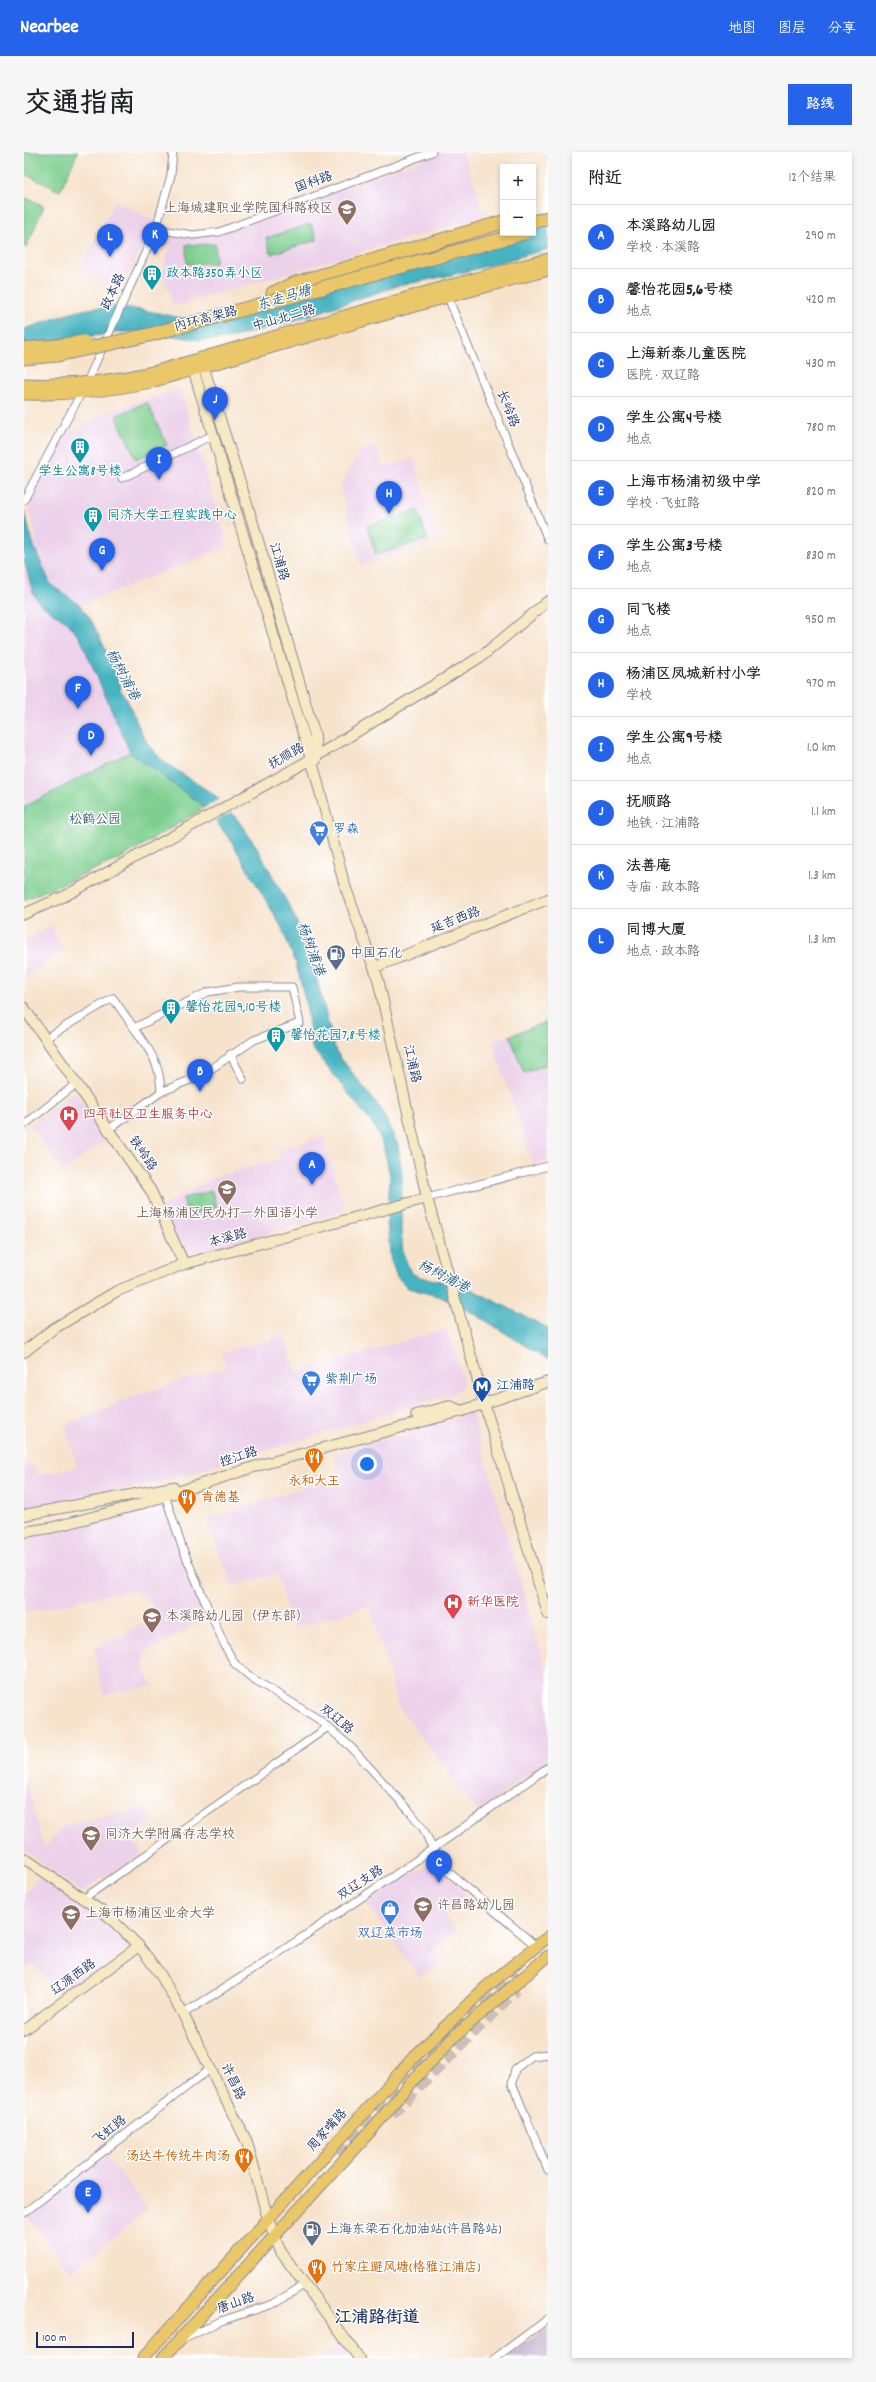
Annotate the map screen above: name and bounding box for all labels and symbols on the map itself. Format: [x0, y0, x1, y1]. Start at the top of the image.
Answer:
street label: 国科路 [292, 167, 336, 199]
school or university icon: 上海城建职业学院国科路校区 [336, 198, 358, 226]
place label: 上海城建职业学院国科路校区 [164, 200, 333, 219]
pin: K [142, 222, 168, 255]
pin: L [97, 224, 123, 257]
building icon: 政本路350弄小区 [141, 263, 163, 291]
place label: 政本路350弄小区 [166, 265, 263, 284]
street label: 政本路 [97, 270, 131, 314]
water label: 东走马塘 [254, 281, 316, 317]
street label: 中山北二路 [250, 301, 318, 337]
street label: 内环高架路 [172, 302, 240, 338]
pin: J [202, 387, 228, 420]
street label: 长岭路 [491, 387, 523, 431]
building icon: 学生公寓8号楼 [69, 436, 91, 464]
pin: I [146, 447, 172, 480]
place label: 学生公寓8号楼 [38, 463, 122, 482]
pin: H [376, 481, 402, 514]
building icon: 同济大学工程实践中心 [82, 505, 104, 533]
place label: 同济大学工程实践中心 [107, 507, 237, 526]
pin: G [89, 538, 115, 571]
street label: 江浦路 [263, 541, 293, 583]
water label: 杨树浦港 [100, 646, 145, 706]
pin: F [65, 676, 91, 709]
pin: D [78, 723, 104, 756]
street label: 抚顺路 [265, 739, 309, 775]
park label: 松鹤公园 [69, 811, 121, 830]
supermarket icon: 罗森 [308, 819, 330, 847]
place label: 罗森 [333, 821, 359, 840]
street label: 延吉西路 [428, 903, 484, 939]
water label: 杨树浦港 [291, 919, 330, 981]
fuel station icon: 中国石化 [325, 943, 347, 971]
place label: 中国石化 [350, 945, 402, 964]
building icon: 馨怡花园9,10号楼 [160, 997, 182, 1025]
place label: 馨怡花园9,10号楼 [185, 999, 281, 1018]
building icon: 馨怡花园7,8号楼 [265, 1025, 287, 1053]
place label: 馨怡花园7,8号楼 [290, 1027, 381, 1046]
street label: 江浦路 [397, 1043, 425, 1085]
pin: B [187, 1059, 213, 1092]
hospital icon: 四平社区卫生服务中心 [58, 1104, 80, 1132]
place label: 四平社区卫生服务中心 [83, 1106, 213, 1125]
street label: 铁岭路 [123, 1133, 161, 1175]
pin: A [299, 1152, 325, 1185]
school or university icon: ‌上海杨浦区民办打一外国语小学 [216, 1178, 238, 1206]
place label: ‌上海杨浦区民办打一外国语小学 [136, 1205, 318, 1224]
street label: 本溪路 [207, 1225, 249, 1253]
water label: 杨树浦港 [414, 1255, 474, 1300]
supermarket icon: 紫荆广场 [300, 1369, 322, 1397]
place label: 紫荆广场 [325, 1371, 377, 1390]
metro station icon: 江浦路 [471, 1375, 493, 1403]
place label: 江浦路 [496, 1377, 535, 1396]
street label: 控江路 [218, 1443, 260, 1473]
restaurant icon: 永和大王 [303, 1446, 325, 1474]
your location [357, 1454, 377, 1474]
place label: 永和大王 [288, 1473, 340, 1492]
restaurant icon: 肯德基 [176, 1487, 198, 1515]
place label: 肯德基 [201, 1489, 240, 1508]
hospital icon: 新华医院 [442, 1592, 464, 1620]
place label: 新华医院 [467, 1594, 519, 1613]
school or university icon: 本溪路幼儿园（伊东部） [141, 1606, 163, 1634]
place label: 本溪路幼儿园（伊东部） [166, 1608, 309, 1627]
street label: 双辽路 [315, 1700, 357, 1740]
school or university icon: 同济大学附属存志学校 [80, 1824, 102, 1852]
place label: 同济大学附属存志学校 [105, 1826, 235, 1845]
pin: C [426, 1850, 452, 1883]
street label: 双辽支路 [334, 1862, 388, 1906]
school or university icon: 许昌路幼儿园 [412, 1895, 434, 1923]
place label: 许昌路幼儿园 [437, 1897, 515, 1916]
shop icon: 双辽菜市场 [379, 1898, 401, 1926]
school or university icon: 上海市杨浦区业余大学 [60, 1903, 82, 1931]
place label: 上海市杨浦区业余大学 [85, 1905, 215, 1924]
place label: 双辽菜市场 [357, 1925, 423, 1944]
street label: 辽源西路 [47, 1955, 101, 2001]
street label: 许昌路 [215, 2060, 249, 2104]
street label: 周家嘴路 [304, 2105, 352, 2157]
street label: 飞虹路 [89, 2112, 131, 2150]
restaurant icon: 汤达牛传统牛肉汤 [233, 2146, 255, 2174]
place label: 汤达牛传统牛肉汤 [126, 2148, 230, 2167]
pin: E [75, 2180, 101, 2213]
fuel station icon: 上海东梁石化加油站(许昌路站) [301, 2219, 323, 2247]
place label: 上海东梁石化加油站(许昌路站) [326, 2221, 502, 2240]
restaurant icon: 竹家庄避风塘(格雅江浦店) [306, 2257, 328, 2285]
place label: 竹家庄避风塘(格雅江浦店) [331, 2259, 481, 2278]
street label: 唐山路 [214, 2289, 258, 2319]
district label: 江浦路街道 [335, 2307, 420, 2331]
scale bar [36, 2330, 134, 2349]

